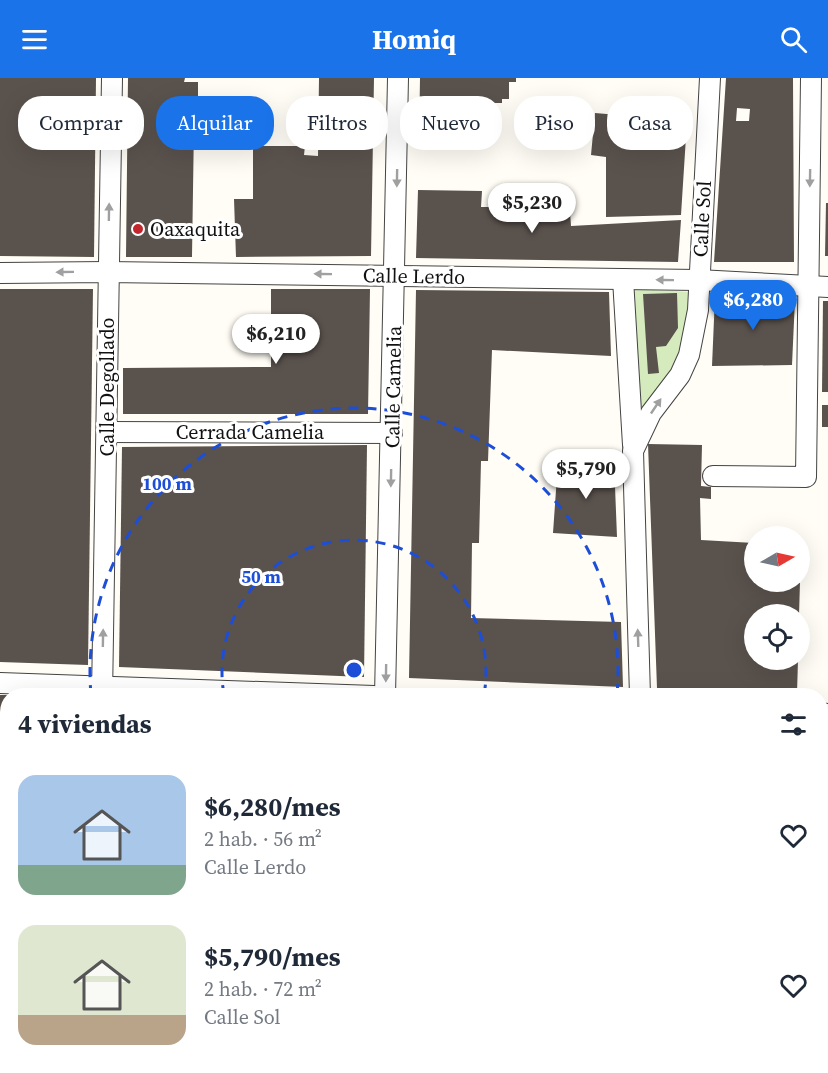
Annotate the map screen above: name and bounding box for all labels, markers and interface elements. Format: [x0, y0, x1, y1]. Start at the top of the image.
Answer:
text: Homiq [372, 21, 456, 58]
icon: menu [18, 23, 51, 56]
icon: search [777, 23, 810, 56]
chip: Comprar [18, 96, 144, 150]
chip: Alquilar [156, 96, 274, 150]
chip: Filtros [286, 96, 388, 150]
chip: Nuevo [400, 96, 502, 150]
chip: Piso [514, 96, 595, 150]
chip: Casa [607, 96, 693, 150]
one-way arrow [392, 169, 401, 188]
one-way arrow [805, 169, 815, 188]
street label: Calle Sol [686, 180, 718, 258]
pin: $5,230 [483, 183, 581, 234]
text: $5,230 [502, 188, 562, 216]
one-way arrow [104, 202, 114, 221]
place label: Oaxaquita [150, 215, 241, 243]
marker: Oaxaquita [131, 222, 145, 236]
street label: Calle Lerdo [363, 261, 465, 291]
one-way arrow [55, 267, 74, 277]
one-way arrow [313, 270, 332, 279]
one-way arrow [655, 275, 674, 285]
pin: $6,280 [704, 280, 802, 331]
text: $6,280 [723, 285, 783, 313]
pin: $6,210 [227, 314, 325, 365]
street label: Calle Degollado [93, 317, 121, 457]
text: $6,210 [246, 319, 306, 347]
street label: Calle Camelia [378, 325, 408, 448]
one-way arrow [650, 399, 662, 415]
street label: Cerrada Camelia [176, 418, 325, 446]
pin: $5,790 [537, 449, 635, 500]
text: $5,790 [556, 454, 616, 482]
one-way arrow [386, 469, 396, 488]
text: 100 m [142, 471, 192, 496]
north arrow [744, 526, 810, 592]
map controls [744, 526, 810, 670]
text: 50 m [241, 564, 281, 589]
button: locate [744, 604, 810, 670]
one-way arrow [98, 628, 108, 647]
one-way arrow [634, 628, 643, 647]
centre of rings [344, 660, 364, 680]
one-way arrow [381, 664, 391, 683]
text: 4 viviendas [18, 706, 152, 742]
icon: filters [777, 708, 810, 741]
text: $6,280/mes [204, 789, 341, 825]
icon: home [66, 799, 138, 871]
icon: heart [777, 819, 810, 852]
text: 2 hab. · 56 m² [204, 825, 322, 853]
text: Calle Lerdo [204, 853, 306, 881]
text: $5,790/mes [204, 939, 341, 975]
icon: home [66, 949, 138, 1021]
icon: heart [777, 969, 810, 1002]
text: 2 hab. · 72 m² [204, 975, 322, 1003]
text: Calle Sol [204, 1003, 281, 1031]

